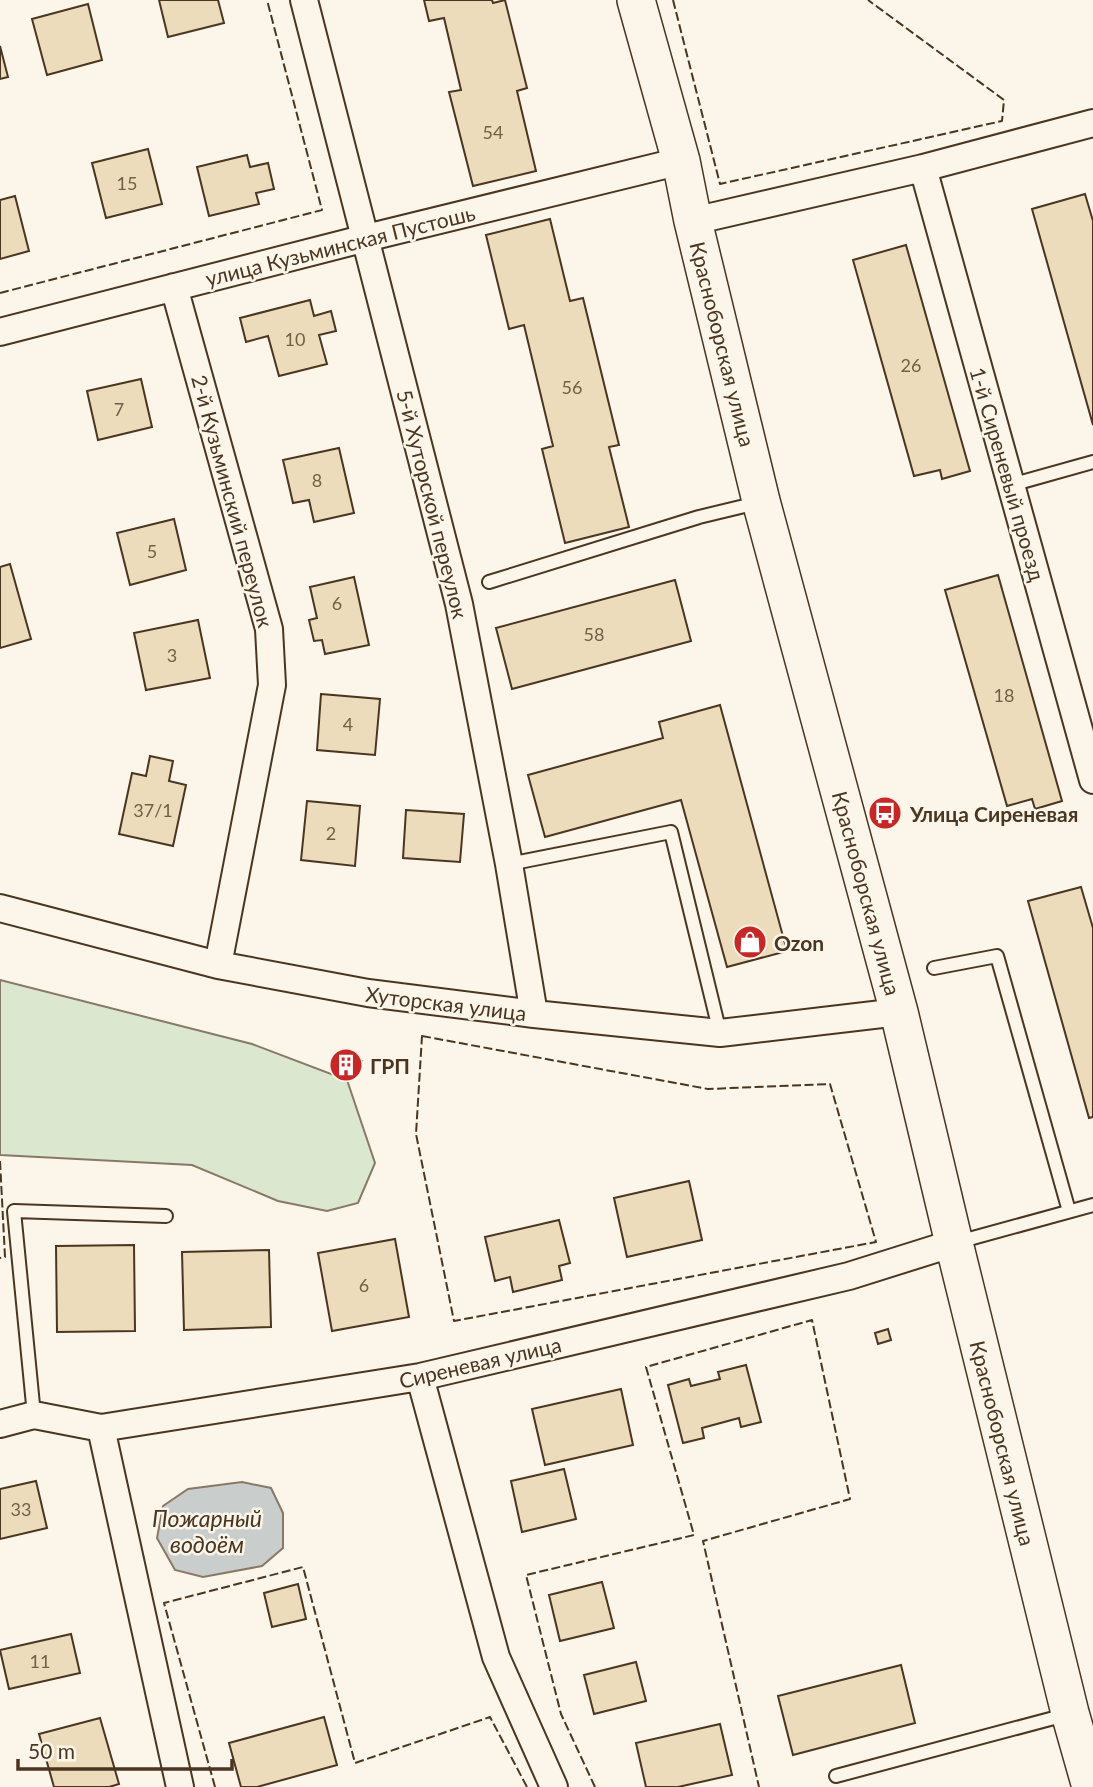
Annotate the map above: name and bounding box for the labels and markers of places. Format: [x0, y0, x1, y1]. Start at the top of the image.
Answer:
bus stop icon: Улица Сиреневая [866, 794, 904, 832]
place label: Улица Сиреневая [909, 801, 1078, 826]
shop icon: Ozon [731, 923, 769, 961]
place label: Ozon [774, 930, 824, 955]
building icon: ГРП [327, 1046, 365, 1084]
place label: ГРП [370, 1053, 410, 1078]

